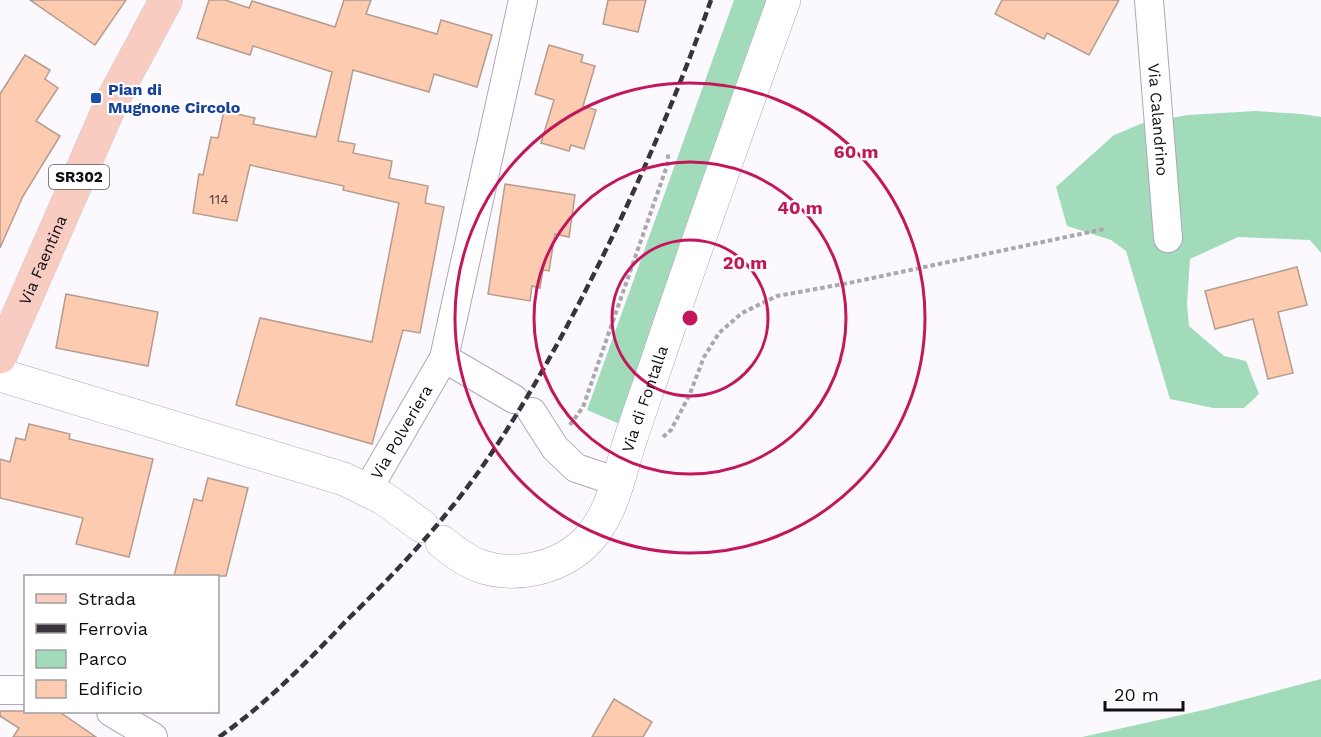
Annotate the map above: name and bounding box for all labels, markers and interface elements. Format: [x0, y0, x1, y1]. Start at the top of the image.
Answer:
street label: Via Calandrino [1145, 62, 1173, 177]
place label: Pian di Mugnone Circolo [108, 80, 241, 117]
marker: Pian di Mugnone Circolo [89, 91, 103, 105]
text: 60 m [834, 141, 878, 162]
road number: SR302 [49, 165, 109, 189]
house number: 114 [209, 191, 229, 207]
text: 40 m [777, 197, 823, 218]
street label: Via Faentina [15, 212, 70, 308]
text: 20 m [723, 252, 767, 273]
centre of rings [680, 308, 700, 328]
street label: Via di Fontalla [617, 343, 671, 455]
street label: Via Polveriera [366, 381, 436, 482]
legend [24, 575, 219, 713]
text: Strada [78, 588, 136, 609]
text: Ferrovia [78, 618, 148, 639]
text: Parco [78, 648, 127, 669]
scale bar [1105, 674, 1183, 712]
text: Edificio [78, 678, 143, 699]
text: 20 m [1114, 684, 1159, 705]

